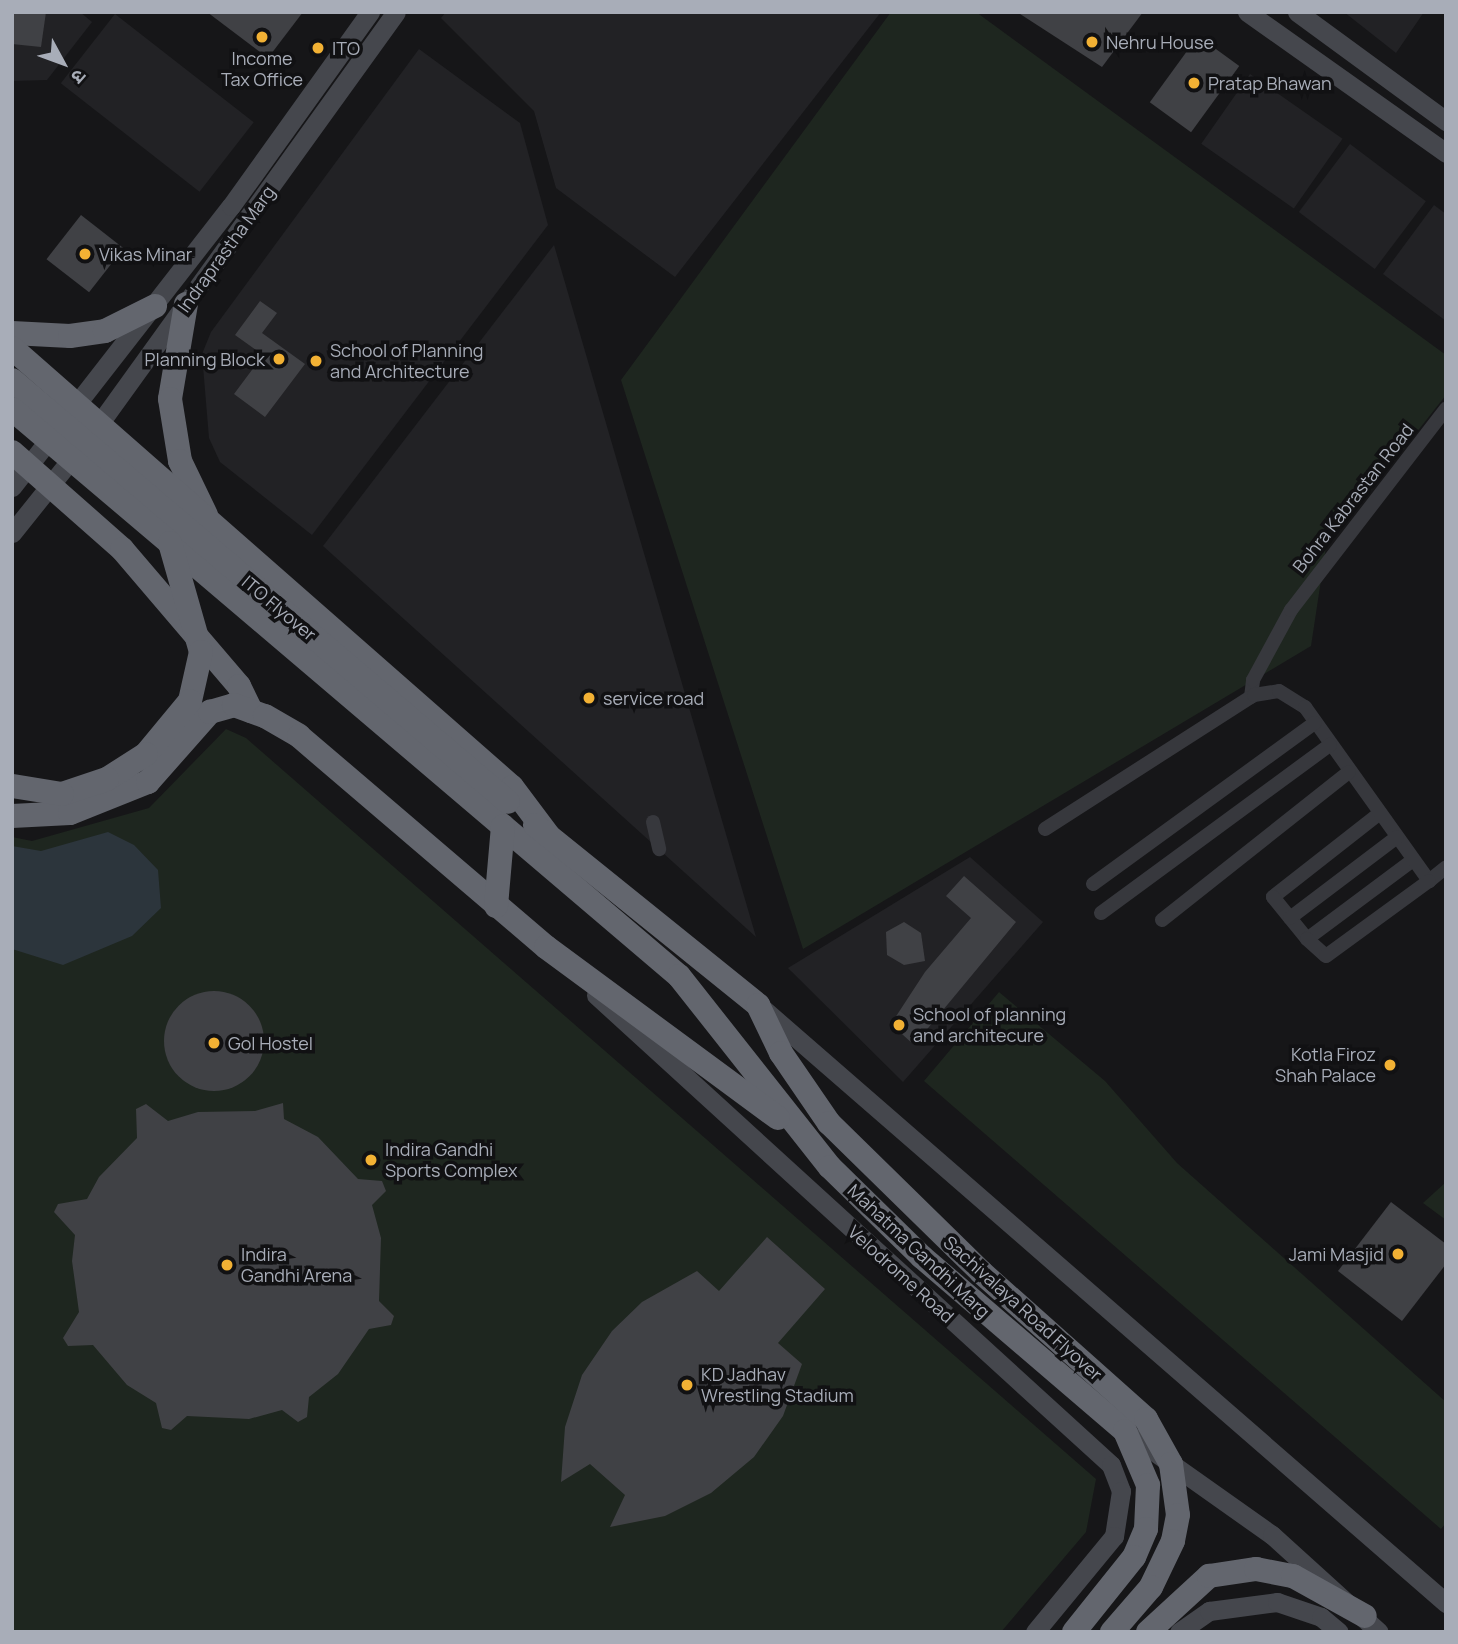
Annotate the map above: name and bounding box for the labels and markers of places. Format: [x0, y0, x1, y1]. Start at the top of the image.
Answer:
marker: Income Tax Office [254, 29, 270, 45]
place label: Nehru House [1106, 31, 1214, 53]
marker: Nehru House [1084, 34, 1100, 50]
place label: ITO [332, 37, 360, 59]
marker: ITO [310, 40, 326, 56]
place label: Income Tax Office [221, 48, 303, 90]
place label: Pratap Bhawan [1208, 72, 1332, 94]
marker: Pratap Bhawan [1186, 75, 1202, 91]
place label: Vikas Minar [99, 243, 192, 265]
marker: Vikas Minar [77, 246, 93, 262]
place label: School of Planning and Architecture [330, 340, 483, 382]
place label: Planning Block [145, 348, 265, 370]
marker: Planning Block [271, 351, 287, 367]
marker: School of Planning and Architecture [308, 353, 324, 369]
place label: service road [603, 687, 704, 709]
marker: service road [581, 690, 597, 706]
place label: School of planning and architecure [913, 1004, 1066, 1046]
marker: School of planning and architecure [891, 1017, 907, 1033]
place label: Gol Hostel [228, 1032, 313, 1054]
marker: Gol Hostel [206, 1035, 222, 1051]
place label: Kotla Firoz Shah Palace [1275, 1044, 1376, 1086]
marker: Kotla Firoz Shah Palace [1382, 1057, 1398, 1073]
place label: Indira Gandhi Sports Complex [385, 1139, 517, 1182]
marker: Indira Gandhi Sports Complex [363, 1152, 379, 1168]
place label: Jami Masjid [1289, 1243, 1384, 1265]
place label: Indira Gandhi Arena [241, 1244, 352, 1286]
marker: Jami Masjid [1390, 1246, 1406, 1262]
marker: Indira Gandhi Arena [219, 1257, 235, 1273]
place label: KD Jadhav Wrestling Stadium [701, 1364, 854, 1406]
marker: KD Jadhav Wrestling Stadium [679, 1377, 695, 1393]

